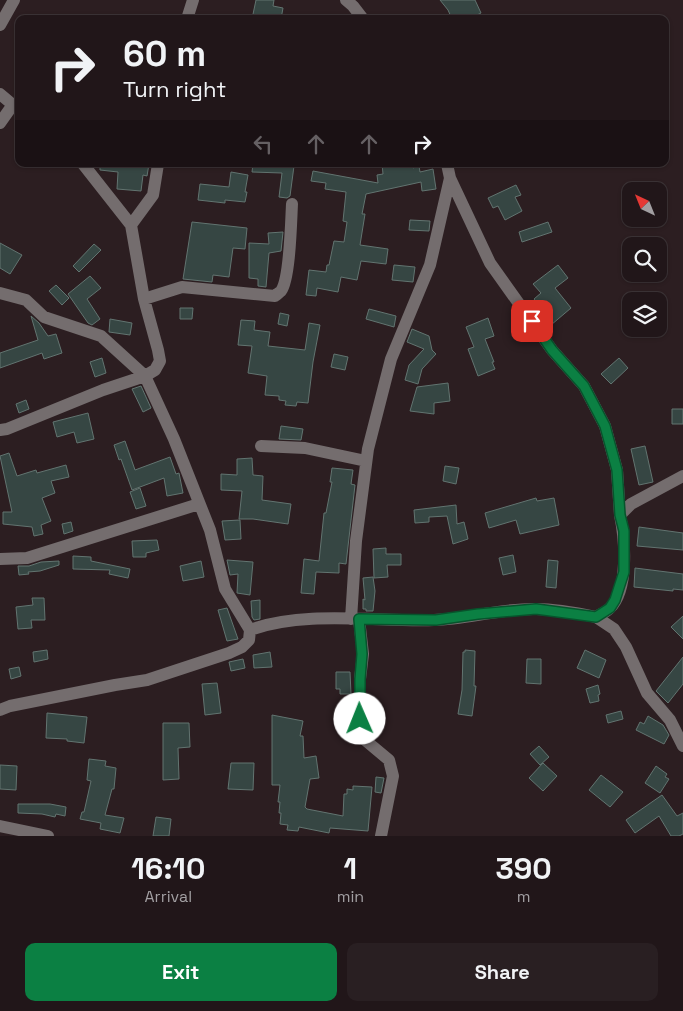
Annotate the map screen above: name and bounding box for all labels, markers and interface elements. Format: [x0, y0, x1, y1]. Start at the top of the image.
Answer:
text: 60 m [123, 32, 206, 76]
icon: right [40, 35, 105, 100]
text: Turn right [123, 75, 226, 103]
icon: left [249, 130, 277, 158]
icon: ahead [302, 130, 330, 158]
icon: ahead [355, 130, 383, 158]
icon: right [408, 130, 436, 158]
north arrow [622, 182, 668, 228]
map controls [622, 182, 667, 337]
button: search [622, 237, 667, 282]
button: layers [622, 292, 667, 337]
pin [511, 300, 553, 342]
icon: arrive [518, 307, 546, 335]
position arrow [333, 692, 385, 744]
text: 16:10 [131, 849, 205, 888]
text: 1 [344, 849, 357, 888]
text: 390 [495, 849, 552, 888]
text: Arrival [145, 886, 192, 907]
text: min [337, 886, 364, 907]
text: m [517, 886, 530, 907]
button: Exit [25, 943, 337, 1001]
button: Share [347, 943, 658, 1001]

